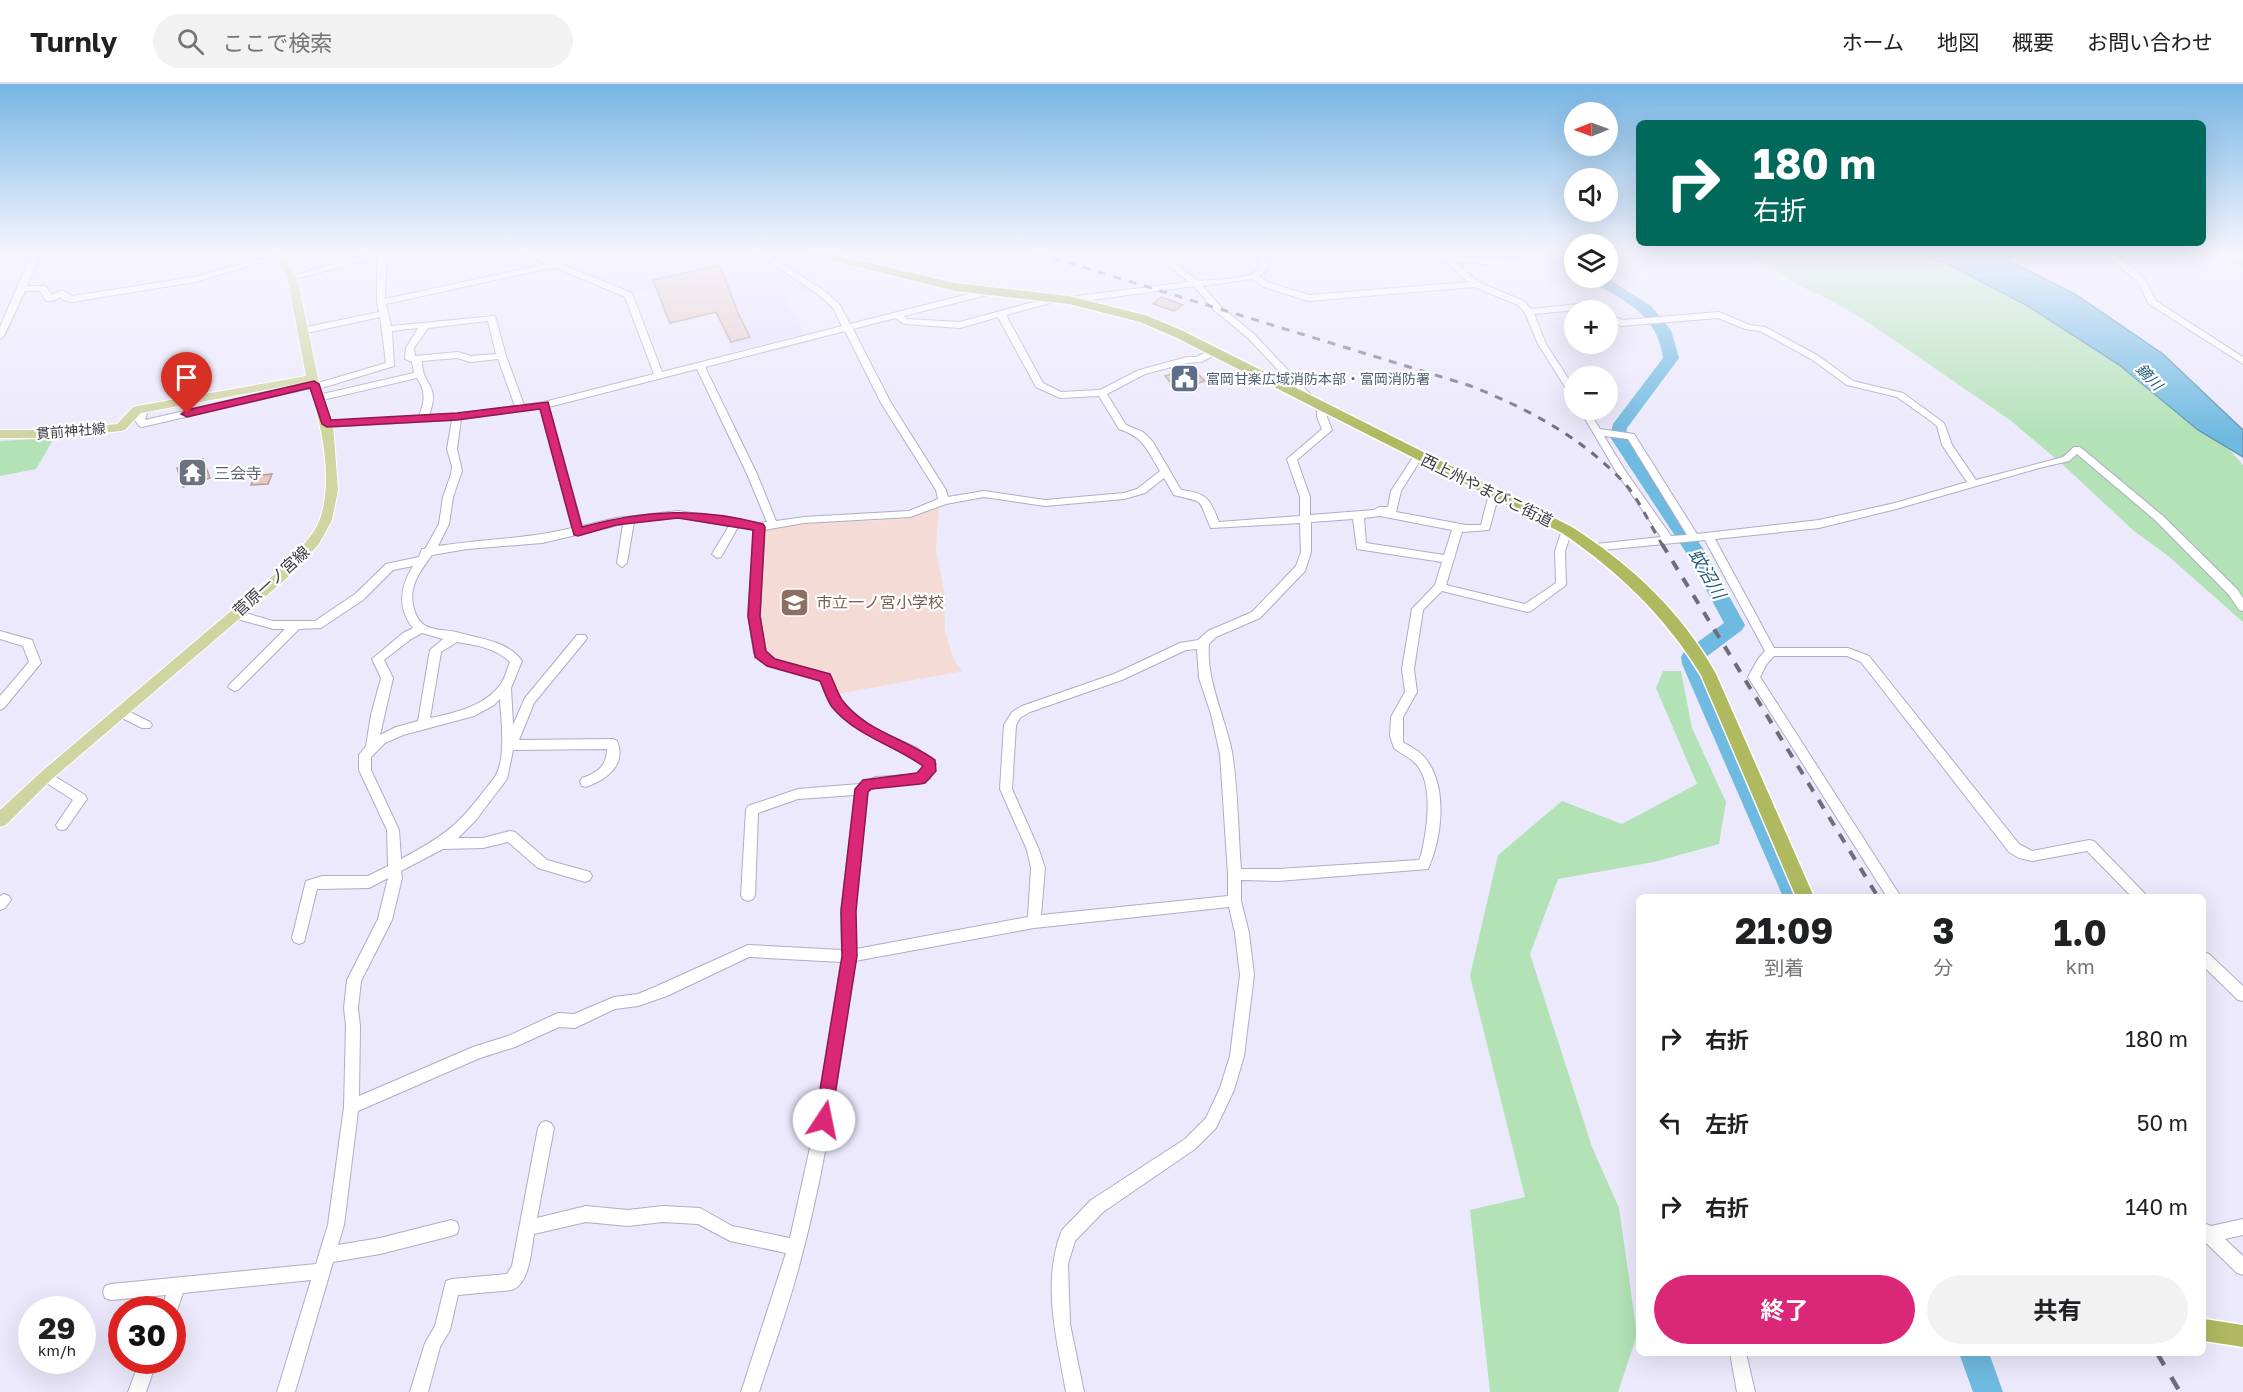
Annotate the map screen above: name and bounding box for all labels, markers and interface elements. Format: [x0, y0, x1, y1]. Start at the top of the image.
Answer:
search box [153, 14, 573, 68]
text: Turnly [30, 25, 117, 58]
icon: search [174, 25, 207, 58]
text: ここで検索 [222, 29, 332, 56]
text: ホーム [1842, 29, 1904, 55]
text: 地図 [1937, 29, 1979, 55]
text: 概要 [2012, 29, 2054, 55]
text: お問い合わせ [2087, 29, 2213, 55]
north arrow [1564, 102, 1618, 156]
map controls [1564, 102, 1618, 420]
text: 180 m [1753, 138, 1876, 188]
icon: right [1654, 144, 1732, 222]
button: sound [1564, 168, 1618, 222]
text: 右折 [1753, 194, 1807, 226]
button: layers [1564, 234, 1618, 288]
button: + [1564, 300, 1618, 354]
pin [161, 352, 212, 414]
water label: 鏑川 [2133, 359, 2168, 395]
icon: arrive [170, 361, 203, 394]
public building icon: 富岡甘楽広域消防本部・富岡消防署 [1169, 363, 1201, 395]
button: − [1564, 366, 1618, 420]
place label: 富岡甘楽広域消防本部・富岡消防署 [1206, 370, 1430, 387]
street label: 貫前神社線 [35, 419, 107, 442]
street label: 西上州やまびこ街道 [1418, 449, 1556, 531]
temple icon: 三会寺 [177, 457, 209, 489]
place label: 三会寺 [214, 463, 262, 483]
street label: 菅原一ノ宮線 [229, 541, 313, 621]
water label: 蚊沼川 [1685, 545, 1732, 604]
school or university icon: 市立一ノ宮小学校 [779, 586, 811, 618]
place label: 市立一ノ宮小学校 [816, 592, 944, 612]
text: 21:09 [1735, 909, 1833, 952]
text: 3 [1932, 909, 1954, 952]
text: 1.0 [2053, 911, 2107, 954]
text: km [2066, 954, 2095, 978]
text: 到着 [1764, 955, 1804, 979]
text: 分 [1933, 955, 1953, 979]
icon: right [1654, 1022, 1687, 1055]
text: 180 m [2125, 1025, 2188, 1052]
text: 右折 [1705, 1026, 1749, 1053]
position arrow [792, 1088, 856, 1152]
icon: left [1654, 1106, 1687, 1139]
text: 50 m [2137, 1109, 2188, 1136]
text: 左折 [1705, 1110, 1749, 1137]
icon: right [1654, 1190, 1687, 1223]
text: 140 m [2125, 1193, 2188, 1220]
text: 右折 [1705, 1194, 1749, 1221]
button: 終了 [1654, 1275, 1915, 1344]
button: 共有 [1927, 1275, 2188, 1344]
speed limit sign: 30 [108, 1296, 186, 1374]
text: 29 [38, 1310, 76, 1346]
text: km/h [38, 1341, 76, 1359]

